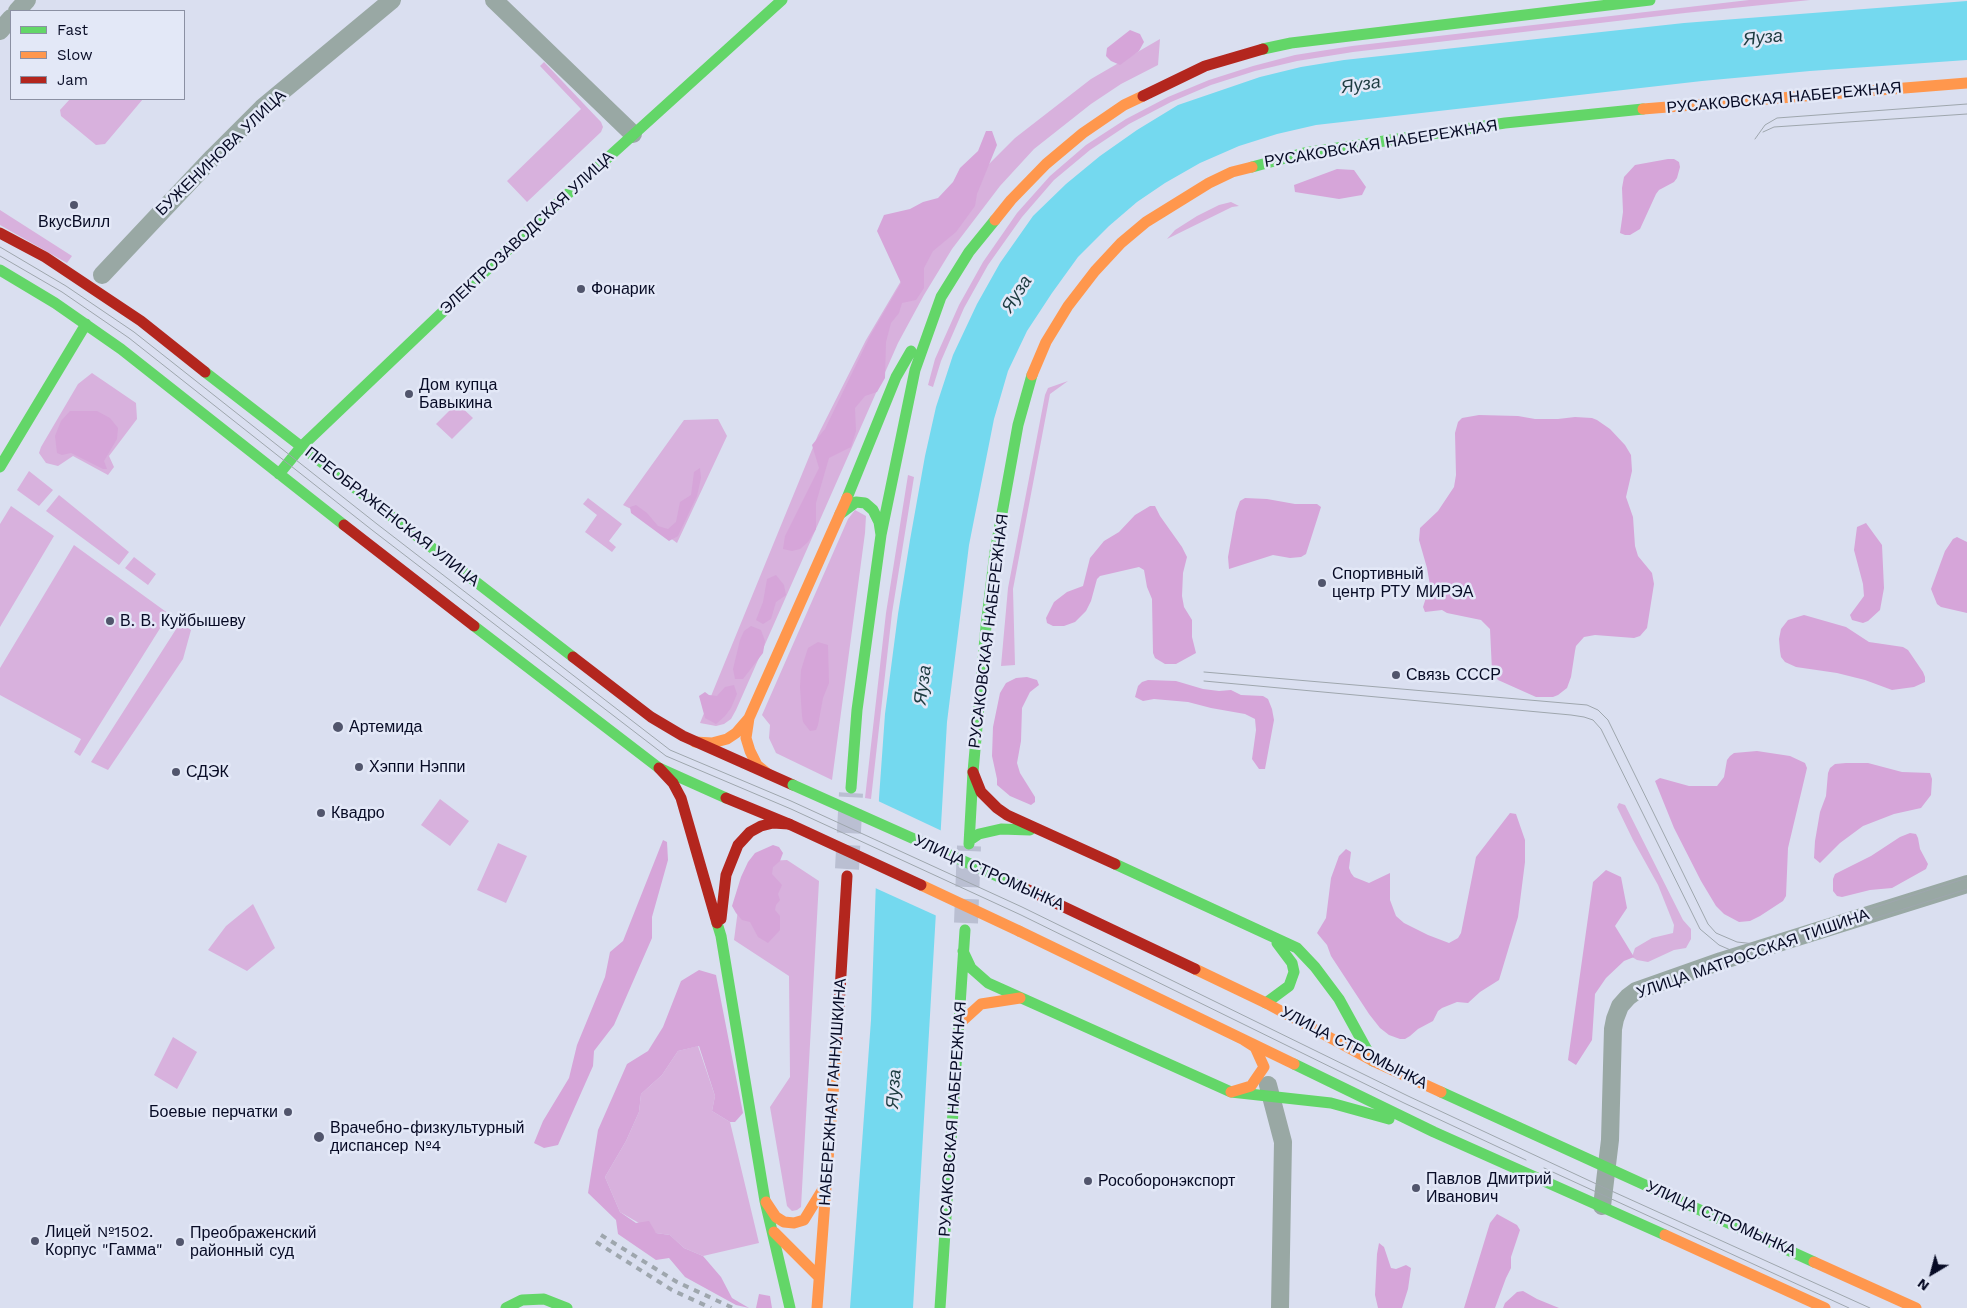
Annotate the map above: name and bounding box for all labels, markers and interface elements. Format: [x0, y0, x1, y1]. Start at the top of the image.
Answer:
legend [10, 10, 185, 100]
text: Fast [57, 21, 88, 39]
water label: Яуза [1742, 25, 1784, 51]
text: Slow [57, 46, 93, 64]
text: Jam [57, 71, 88, 89]
water label: Яуза [1340, 71, 1382, 99]
street label: РУСАКОВСКАЯ НАБЕРЕЖНАЯ [1666, 78, 1902, 118]
street label: БУЖЕНИНОВА УЛИЦА [152, 86, 290, 220]
street label: РУСАКОВСКАЯ НАБЕРЕЖНАЯ [1263, 116, 1499, 172]
street label: ЭЛЕКТРОЗАВОДСКАЯ УЛИЦА [436, 148, 618, 318]
marker: ВкусВилл [68, 199, 80, 211]
place label: ВкусВилл [38, 212, 110, 232]
water label: Яуза [997, 272, 1037, 316]
place label: Фонарик [591, 279, 655, 299]
marker: Фонарик [575, 283, 587, 295]
place label: Дом купца Бавыкина [419, 375, 497, 413]
marker: Дом купца Бавыкина [403, 388, 415, 400]
street label: ПРЕОБРАЖЕНСКАЯ УЛИЦА [301, 443, 483, 591]
street label: РУСАКОВСКАЯ НАБЕРЕЖНАЯ [965, 513, 1013, 749]
place label: Спортивный центр РТУ МИРЭА [1332, 564, 1473, 602]
marker: Спортивный центр РТУ МИРЭА [1316, 577, 1328, 589]
place label: В. В. Куйбышеву [120, 611, 246, 631]
marker: В. В. Куйбышеву [104, 615, 116, 627]
water label: Яуза [910, 664, 936, 706]
place label: Связь СССР [1406, 665, 1501, 685]
marker: Связь СССР [1390, 669, 1402, 681]
place label: Артемида [349, 717, 422, 737]
marker: Артемида [331, 720, 345, 734]
place label: Хэппи Нэппи [369, 757, 466, 777]
marker: Хэппи Нэппи [353, 761, 365, 773]
place label: СДЭК [186, 762, 229, 782]
marker: СДЭК [170, 766, 182, 778]
place label: Квадро [331, 803, 385, 823]
marker: Квадро [315, 807, 327, 819]
street label: УЛИЦА СТРОМЫНКА [911, 831, 1067, 915]
street label: УЛИЦА МАТРОССКАЯ ТИШИНА [1634, 905, 1872, 1003]
street label: НАБЕРЕЖНАЯ ГАННУШКИНА [815, 978, 851, 1206]
street label: РУСАКОВСКАЯ НАБЕРЕЖНАЯ [935, 1001, 971, 1237]
street label: УЛИЦА СТРОМЫНКА [1277, 1003, 1431, 1093]
water label: Яуза [882, 1069, 906, 1109]
place label: Боевые перчатки [149, 1102, 278, 1122]
marker: Боевые перчатки [282, 1106, 294, 1118]
place label: Врачебно-физкультурный диспансер №4 [330, 1118, 524, 1156]
marker: Врачебно-физкультурный диспансер №4 [312, 1130, 326, 1144]
place label: Павлов Дмитрий Иванович [1426, 1169, 1552, 1207]
place label: Рособоронэкспорт [1098, 1171, 1235, 1191]
marker: Рособоронэкспорт [1082, 1175, 1094, 1187]
street label: УЛИЦА СТРОМЫНКА [1643, 1177, 1799, 1261]
marker: Павлов Дмитрий Иванович [1410, 1182, 1422, 1194]
place label: Лицей №1502. Корпус "Гамма" [45, 1222, 163, 1260]
place label: Преображенский районный суд [190, 1223, 316, 1261]
marker: Лицей №1502. Корпус "Гамма" [29, 1235, 41, 1247]
marker: Преображенский районный суд [174, 1236, 186, 1248]
north arrow [1907, 1248, 1957, 1298]
text: N [1914, 1275, 1932, 1294]

